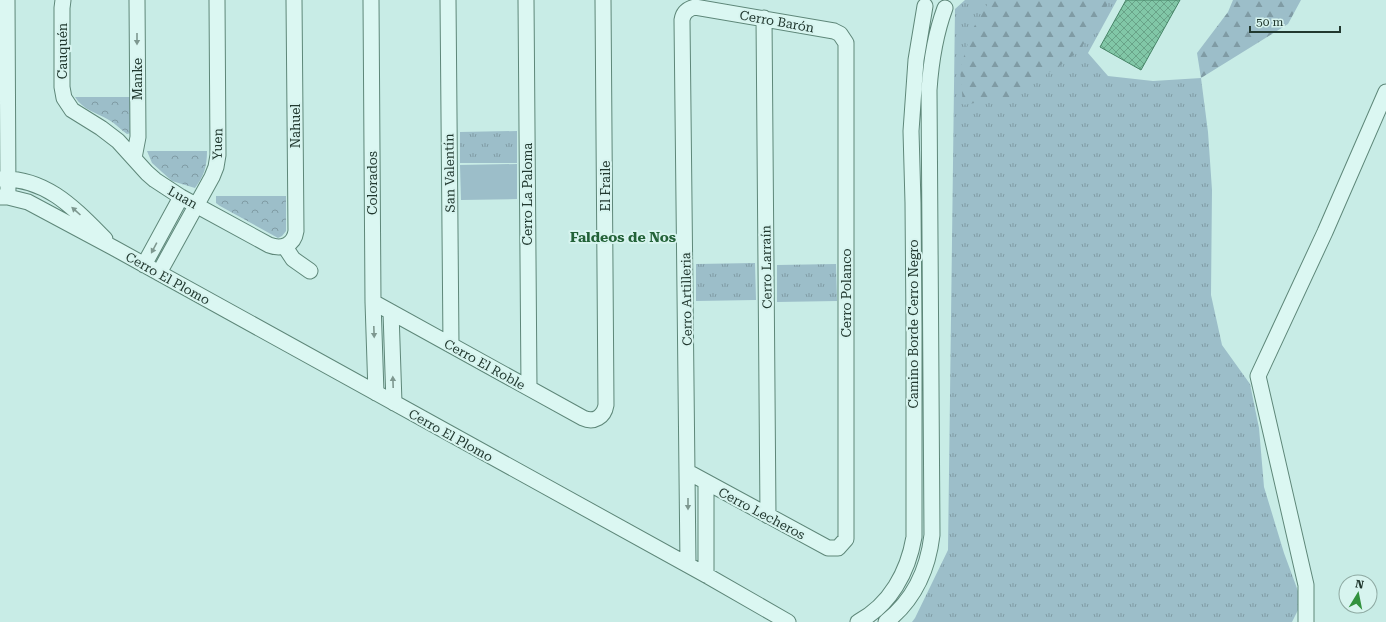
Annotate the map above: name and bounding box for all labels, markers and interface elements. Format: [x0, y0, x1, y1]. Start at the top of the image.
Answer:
street label: Cerro Barón [738, 8, 816, 36]
scale bar [1250, 8, 1340, 34]
text: 50 m [1256, 15, 1283, 29]
street label: Cauquén [55, 22, 70, 79]
one-way arrow [134, 33, 140, 46]
street label: Manke [130, 58, 145, 100]
street label: Nahuel [288, 104, 303, 148]
street label: Yuen [210, 127, 225, 160]
street label: San Valentín [441, 133, 458, 213]
street label: Cerro La Paloma [520, 143, 535, 245]
street label: Colorados [365, 151, 380, 215]
street label: El Fraile [598, 161, 613, 211]
street label: Luan [165, 183, 201, 212]
one-way arrow [72, 207, 81, 216]
street label: Cerro Larraín [758, 224, 775, 309]
district label: Faldeos de Nos [570, 229, 676, 245]
street label: Camino Borde Cerro Negro [906, 239, 921, 409]
one-way arrow [150, 242, 157, 253]
street label: Cerro Polanco [839, 248, 854, 338]
street label: Cerro El Plomo [123, 249, 213, 308]
street label: Cerro Artilleria [678, 252, 695, 346]
one-way arrow [370, 326, 377, 338]
street label: Cerro El Roble [442, 336, 528, 393]
one-way arrow [390, 375, 396, 388]
street label: Cerro El Plomo [406, 406, 496, 465]
street label: Cerro Lecheros [716, 484, 808, 543]
one-way arrow [685, 498, 691, 511]
north arrow [1338, 574, 1378, 614]
text: N [1354, 578, 1365, 592]

